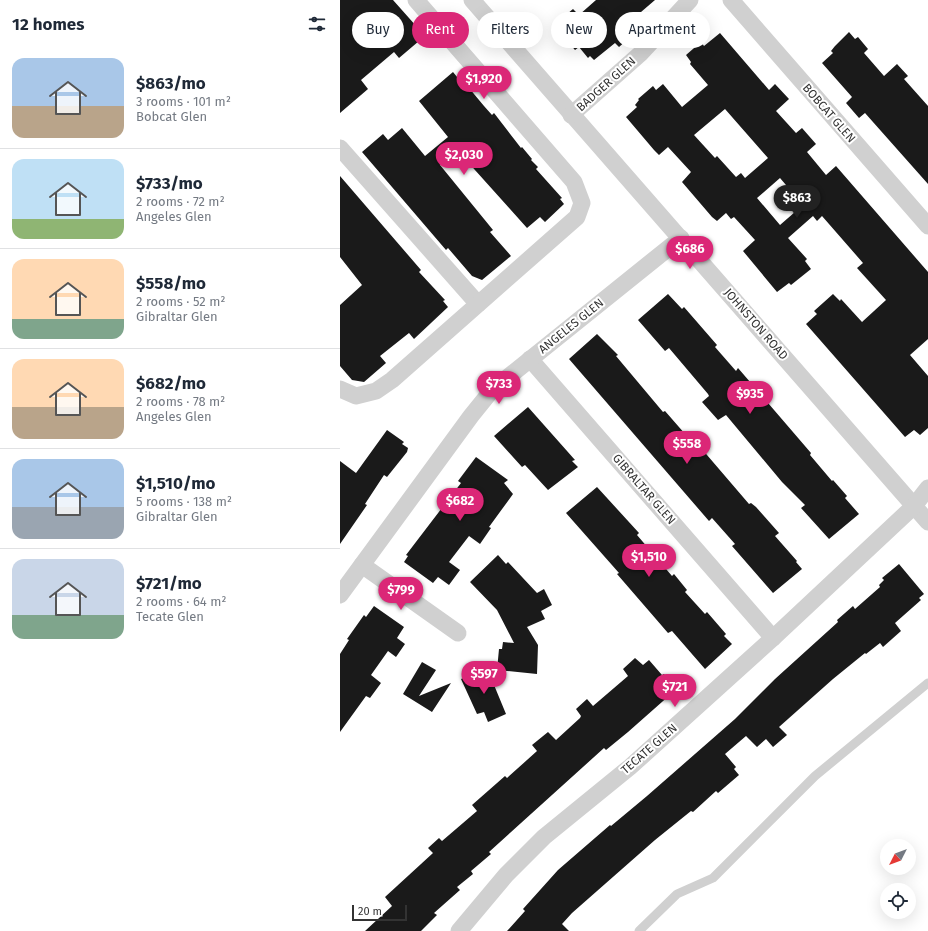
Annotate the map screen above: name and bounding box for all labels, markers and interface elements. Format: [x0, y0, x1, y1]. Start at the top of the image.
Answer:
chip: Buy [352, 12, 404, 48]
chip: Rent [412, 12, 469, 48]
chip: Filters [477, 12, 543, 48]
chip: New [551, 12, 607, 48]
chip: Apartment [615, 12, 710, 48]
icon: filters [306, 13, 328, 35]
text: 12 homes [12, 14, 84, 35]
street label: BADGER GLEN [574, 54, 638, 114]
pin: $1,920 [451, 66, 517, 100]
text: $1,920 [466, 71, 502, 86]
text: $863/mo [136, 73, 206, 94]
icon: home [44, 74, 92, 122]
street label: BOBCAT GLEN [800, 81, 858, 145]
text: 3 rooms · 101 m² [136, 94, 231, 109]
text: Bobcat Glen [136, 109, 207, 124]
pin: $2,030 [431, 142, 497, 176]
text: $2,030 [445, 147, 483, 162]
text: $733/mo [136, 173, 203, 194]
icon: home [44, 175, 92, 223]
pin: $863 [773, 185, 821, 219]
text: $863 [783, 190, 811, 205]
text: 2 rooms · 72 m² [136, 194, 225, 209]
text: Angeles Glen [136, 209, 212, 224]
pin: $686 [666, 236, 714, 270]
text: $686 [675, 241, 705, 256]
text: $558/mo [136, 273, 206, 294]
icon: home [44, 275, 92, 323]
street label: JOHNSTON ROAD [721, 285, 791, 363]
text: 2 rooms · 52 m² [136, 294, 225, 309]
street label: ANGELES GLEN [536, 296, 606, 356]
text: Gibraltar Glen [136, 309, 218, 324]
pin: $733 [475, 371, 523, 405]
text: $682/mo [136, 373, 206, 394]
icon: home [44, 375, 92, 423]
text: $733 [486, 376, 512, 391]
pin: $935 [726, 381, 774, 415]
text: $935 [736, 386, 764, 401]
text: 2 rooms · 78 m² [136, 394, 225, 409]
text: Angeles Glen [136, 409, 212, 424]
pin: $558 [663, 431, 711, 465]
text: $558 [673, 436, 701, 451]
street label: GIBRALTAR GLEN [610, 451, 678, 527]
text: $1,510/mo [136, 473, 215, 494]
icon: home [44, 475, 92, 523]
pin: $682 [436, 488, 484, 522]
text: $682 [446, 493, 474, 508]
text: 5 rooms · 138 m² [136, 494, 232, 509]
text: Gibraltar Glen [136, 509, 218, 524]
pin: $1,510 [616, 544, 682, 578]
text: $1,510 [631, 549, 667, 564]
text: $721/mo [136, 573, 202, 594]
icon: home [44, 575, 92, 623]
pin: $799 [377, 577, 425, 611]
text: $799 [387, 582, 415, 597]
text: 2 rooms · 64 m² [136, 594, 226, 609]
text: Tecate Glen [136, 609, 204, 624]
pin: $597 [460, 661, 508, 695]
text: $597 [470, 666, 498, 681]
pin: $721 [651, 674, 699, 708]
text: $721 [662, 679, 688, 694]
street label: TECATE GLEN [618, 721, 680, 777]
north arrow [880, 839, 916, 875]
map controls [880, 839, 916, 919]
button: locate [880, 883, 916, 919]
scale bar [352, 903, 407, 922]
text: 20 m [358, 905, 382, 918]

